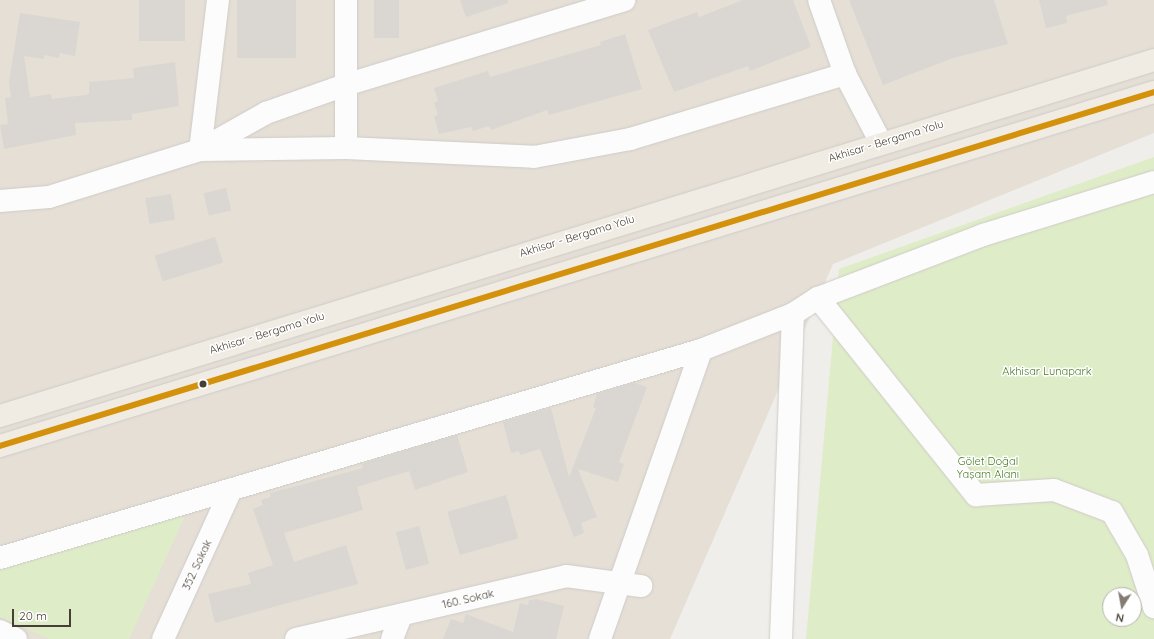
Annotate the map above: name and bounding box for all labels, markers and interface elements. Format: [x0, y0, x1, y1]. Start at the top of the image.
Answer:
street label: Akhisar - Bergama Yolu [827, 117, 945, 165]
street label: Akhisar - Bergama Yolu [518, 212, 636, 260]
street label: Akhisar - Bergama Yolu [208, 309, 326, 357]
park label: Akhisar Lunapark [1002, 364, 1092, 378]
unlabelled marker [198, 379, 208, 389]
park label: Gölet Doğal Yaşam Alanı [957, 455, 1019, 481]
street label: 352. Sokak [180, 538, 214, 592]
street label: 160. Sokak [441, 587, 495, 611]
north arrow [1102, 587, 1142, 627]
scale bar [14, 601, 73, 627]
text: 20 m [19, 608, 47, 623]
text: N [1115, 610, 1125, 625]

